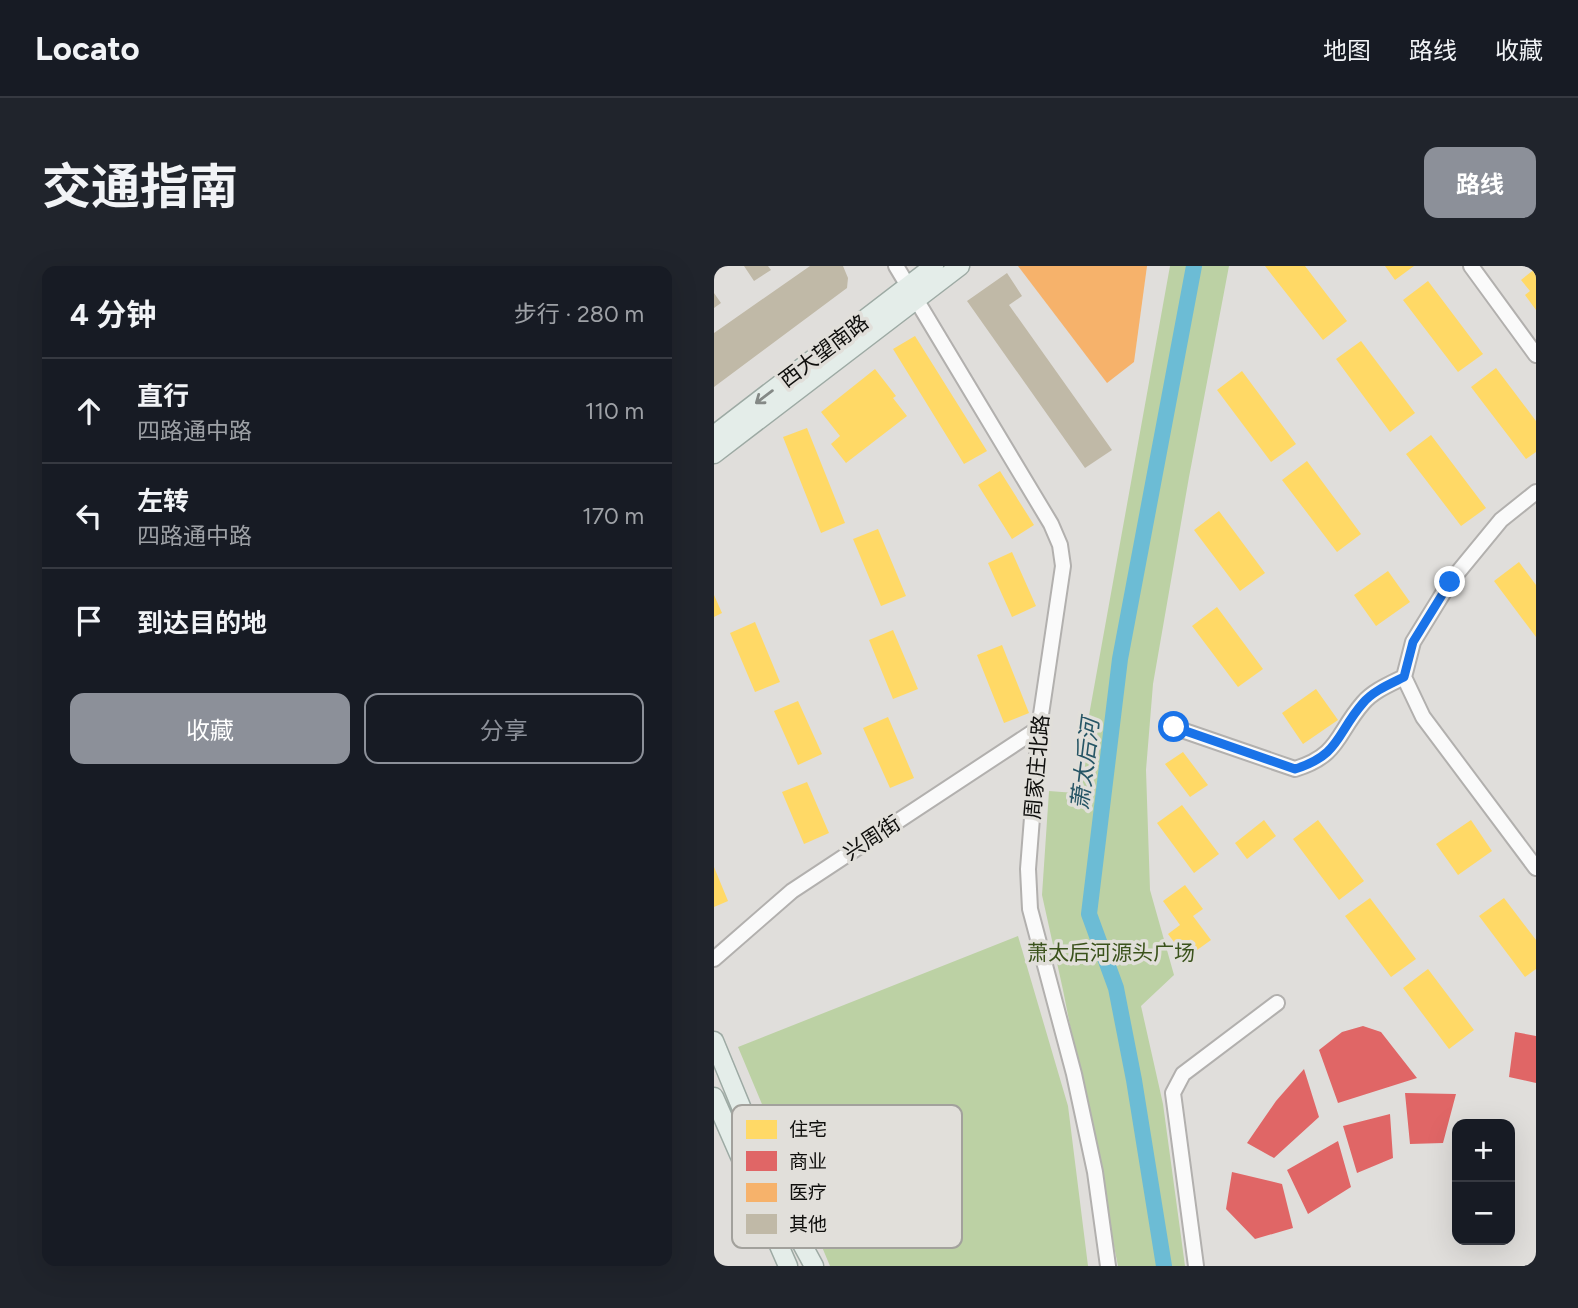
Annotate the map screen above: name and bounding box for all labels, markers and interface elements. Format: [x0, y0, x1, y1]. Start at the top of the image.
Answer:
text: Locato [35, 29, 140, 68]
text: 地图 [1323, 36, 1371, 65]
text: 路线 [1409, 36, 1457, 65]
text: 收藏 [1495, 36, 1543, 65]
button: 路线 [1424, 147, 1536, 218]
text: 交通指南 [42, 157, 238, 216]
text: 4 分钟 [70, 296, 156, 333]
text: 步行 · 280 m [514, 300, 644, 328]
street label: 西大望南路 [774, 309, 873, 392]
text: 直行 [137, 380, 189, 412]
one-way arrow [754, 389, 773, 404]
icon: ahead [70, 392, 108, 430]
text: 110 m [585, 397, 644, 425]
text: 四路通中路 [137, 417, 252, 445]
text: 左转 [137, 485, 189, 517]
icon: left [70, 497, 108, 535]
text: 170 m [582, 502, 644, 530]
text: 四路通中路 [137, 522, 252, 550]
route end [1434, 566, 1465, 597]
icon: arrive [70, 602, 108, 640]
text: 到达目的地 [137, 607, 267, 639]
button: 收藏 [70, 693, 350, 764]
button: 分享 [364, 693, 644, 764]
route start [1158, 711, 1189, 742]
water label: 萧太后河 [1065, 713, 1105, 811]
street label: 周家庄北路 [1019, 714, 1054, 820]
street label: 兴周街 [839, 810, 905, 865]
park label: 萧太后河源头广场 [1027, 940, 1195, 965]
legend [732, 1105, 962, 1248]
text: 住宅 [789, 1118, 827, 1141]
map controls [1452, 1119, 1515, 1245]
button: + [1452, 1119, 1515, 1182]
text: 商业 [789, 1150, 827, 1173]
text: 医疗 [789, 1181, 827, 1204]
button: − [1452, 1182, 1515, 1245]
text: 其他 [789, 1213, 827, 1236]

